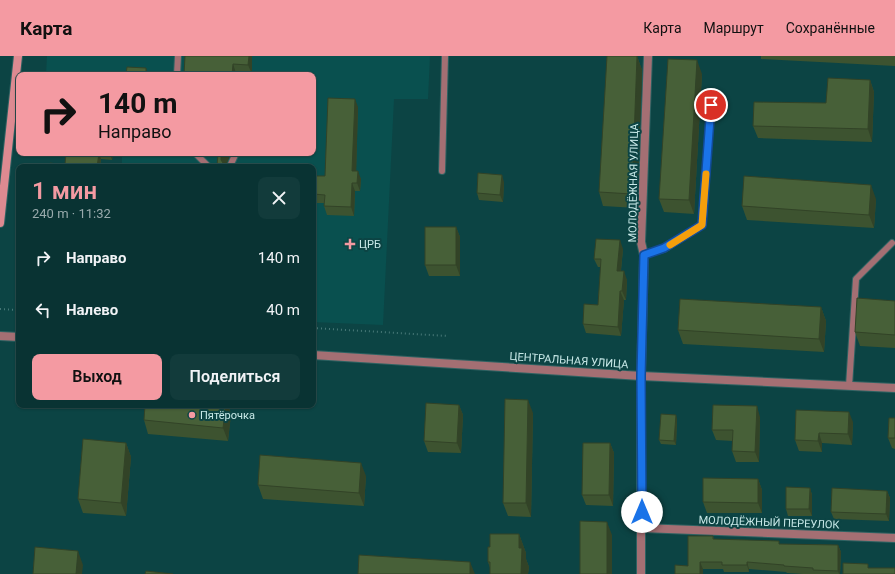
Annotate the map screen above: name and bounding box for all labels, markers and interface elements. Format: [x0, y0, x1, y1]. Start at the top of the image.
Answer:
text: Карта [20, 17, 72, 40]
text: Карта [643, 20, 682, 36]
text: Маршрут [704, 20, 764, 36]
text: Сохранённые [786, 20, 875, 36]
text: 140 m [98, 87, 177, 120]
icon: right [32, 88, 84, 140]
pin [694, 88, 728, 122]
icon: arrive [700, 94, 722, 116]
text: Направо [98, 121, 171, 142]
street label: МОЛОДЁЖНАЯ УЛИЦА [626, 123, 641, 243]
text: 1 мин [32, 177, 97, 205]
button: close [258, 177, 300, 219]
text: 240 m · 11:32 [32, 206, 111, 221]
marker: ЦРБ [344, 238, 356, 250]
place label: ЦРБ [359, 238, 381, 251]
icon: right [32, 247, 54, 269]
text: Направо [66, 249, 127, 267]
text: 140 m [258, 249, 300, 267]
icon: left [32, 299, 54, 321]
text: Налево [66, 301, 118, 319]
text: 40 m [266, 301, 300, 319]
street label: ЦЕНТРАЛЬНАЯ УЛИЦА [509, 350, 630, 371]
button: Выход [32, 354, 162, 400]
button: Поделиться [170, 354, 300, 400]
place label: Пятёрочка [200, 409, 255, 422]
marker: Пятёрочка [187, 410, 197, 420]
position arrow [621, 491, 663, 533]
street label: МОЛОДЁЖНЫЙ ПЕРЕУЛОК [698, 514, 841, 531]

